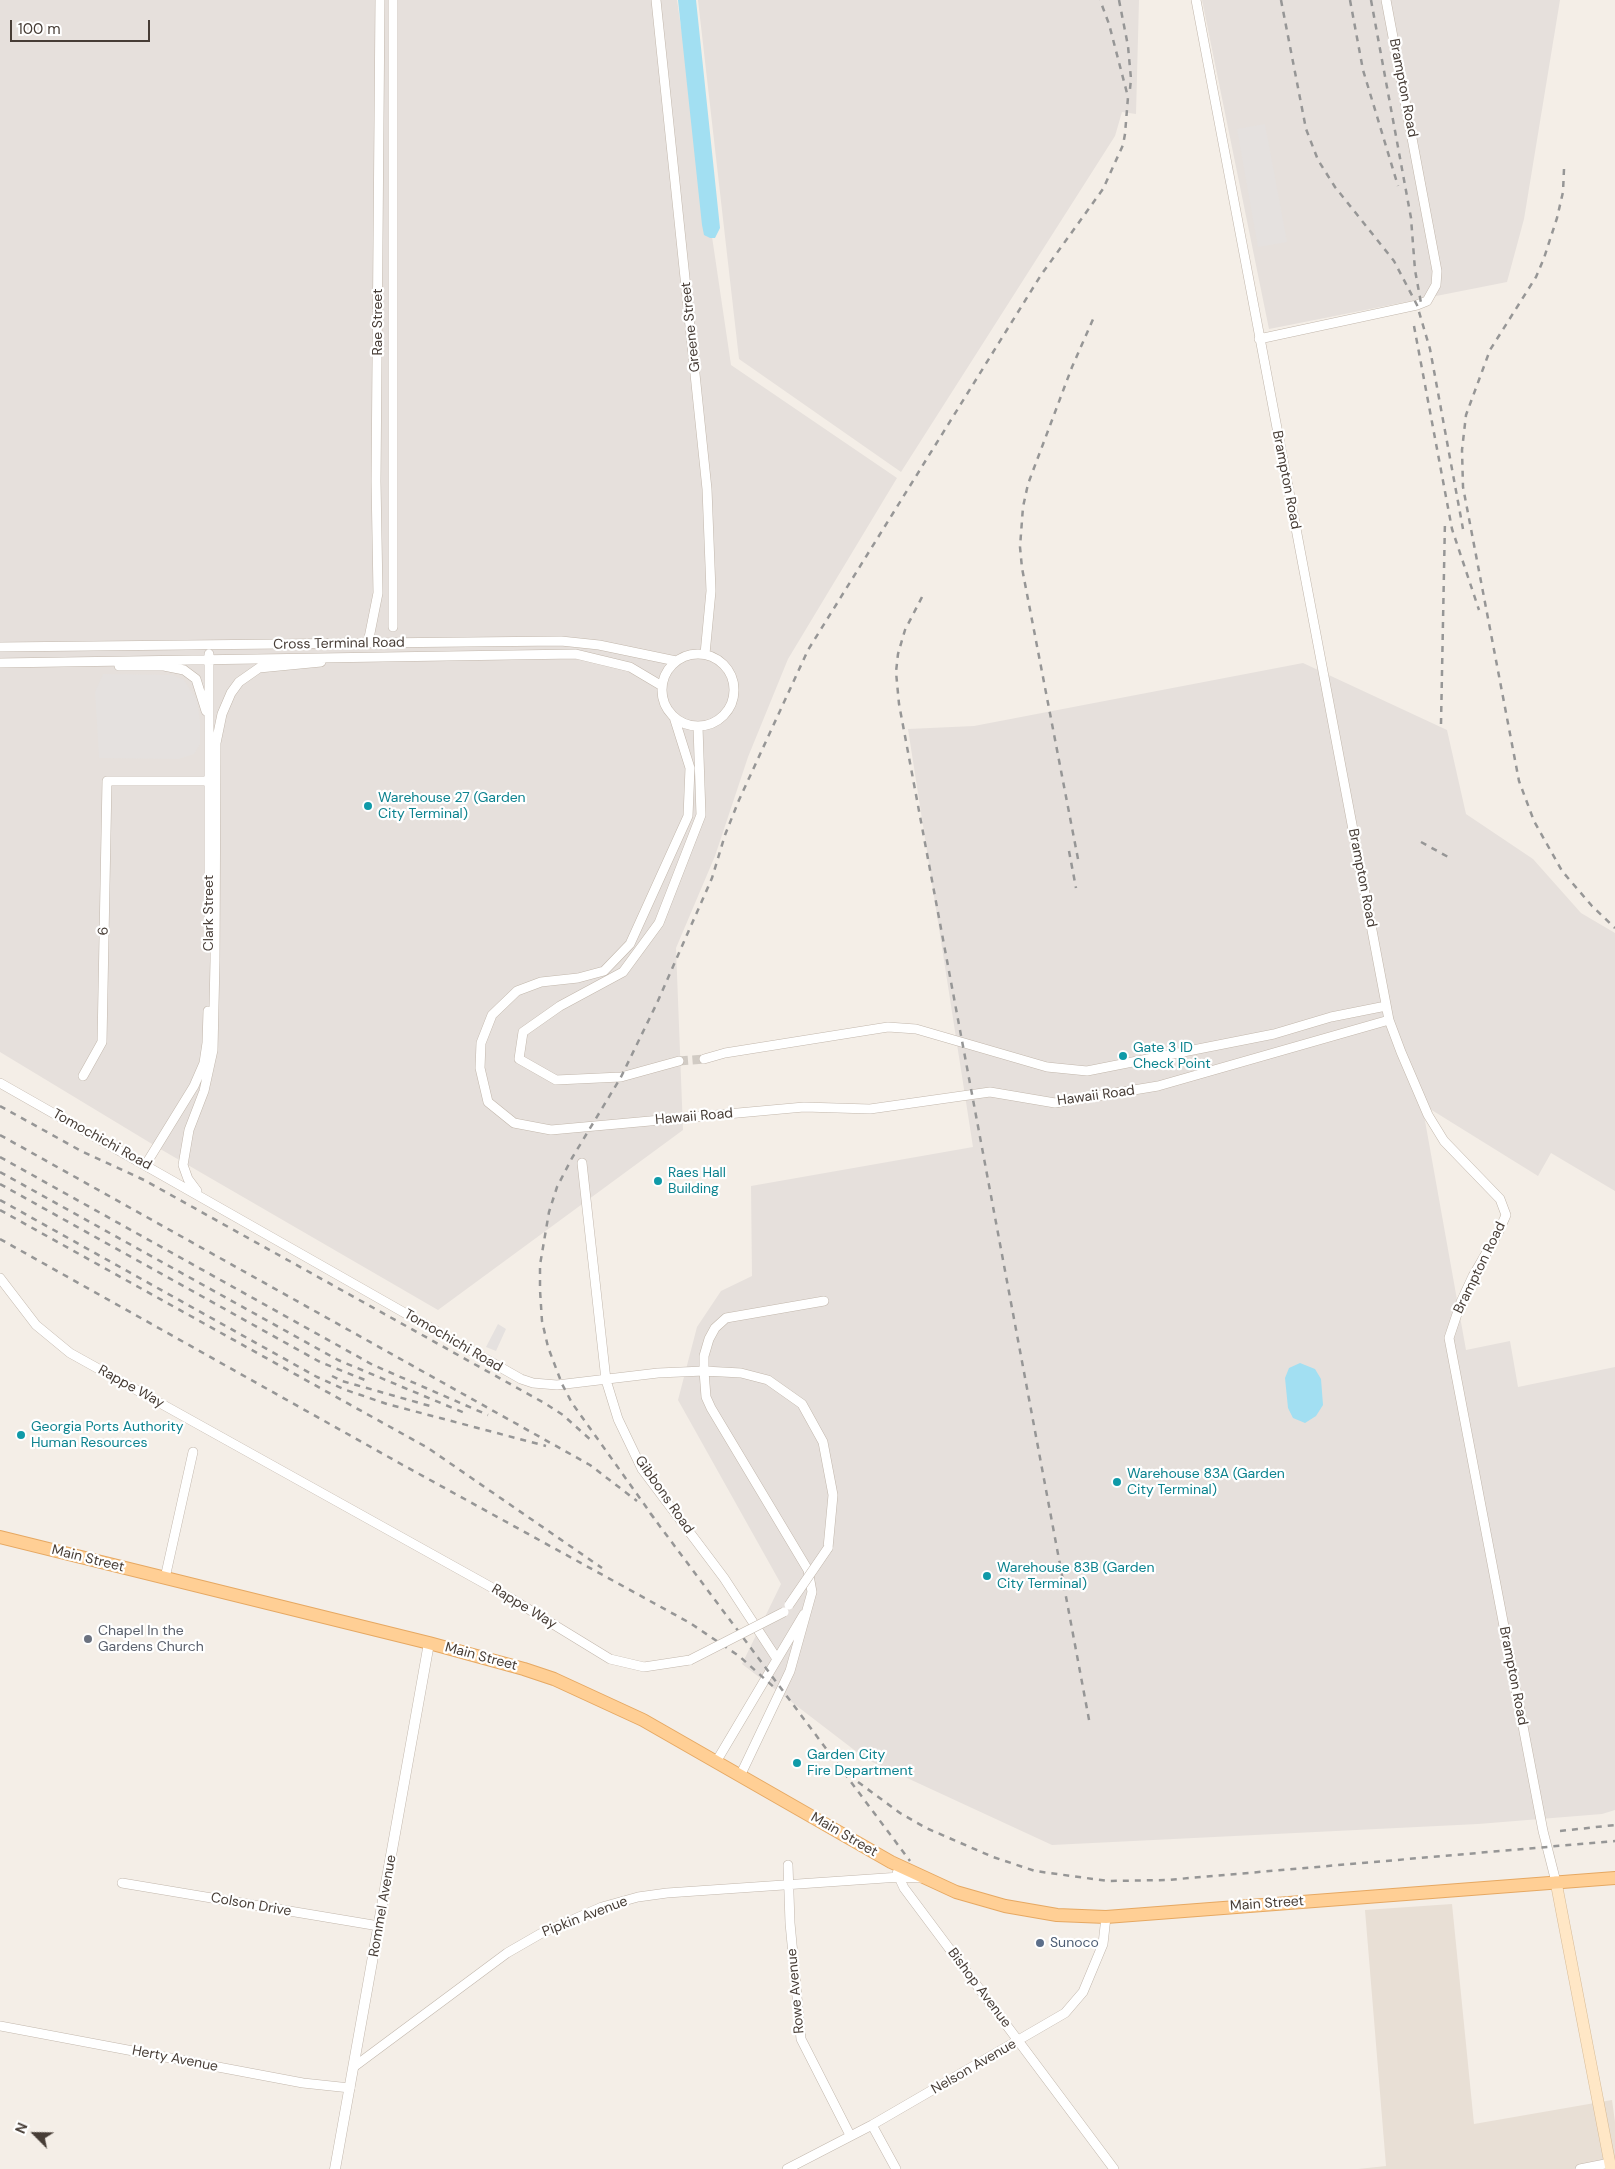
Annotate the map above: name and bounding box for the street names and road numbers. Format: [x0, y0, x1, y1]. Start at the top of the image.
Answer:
street label: Brampton Road [1385, 37, 1421, 139]
street label: Greene Street [678, 281, 704, 373]
street label: Rae Street [370, 288, 386, 356]
street label: Brampton Road [1268, 429, 1304, 531]
street label: Cross Terminal Road [273, 634, 405, 654]
street label: Brampton Road [1344, 827, 1380, 929]
street label: Clark Street [201, 875, 217, 951]
street label: 6 [96, 926, 112, 936]
street label: Hawaii Road [1056, 1082, 1136, 1110]
street label: Hawaii Road [654, 1105, 734, 1129]
street label: Tomochichi Road [49, 1106, 155, 1174]
street label: Brampton Road [1451, 1219, 1509, 1317]
street label: Tomochichi Road [401, 1306, 505, 1376]
street label: Rappe Way [95, 1362, 167, 1412]
street label: Gibbons Road [631, 1453, 697, 1537]
street label: Main Street [50, 1542, 126, 1576]
street label: Rappe Way [488, 1581, 560, 1633]
street label: Brampton Road [1495, 1625, 1531, 1727]
street label: Main Street [443, 1639, 519, 1675]
street label: Main Street [808, 1809, 880, 1861]
street label: Rommel Avenue [366, 1854, 400, 1958]
street label: Colson Drive [209, 1890, 293, 1920]
street label: Pipkin Avenue [540, 1893, 630, 1941]
street label: Main Street [1229, 1893, 1305, 1915]
street label: Bishop Avenue [944, 1945, 1014, 2031]
street label: Rowe Avenue [784, 1948, 808, 2034]
street label: Nelson Avenue [928, 2036, 1020, 2098]
street label: Herty Avenue [131, 2042, 219, 2076]

